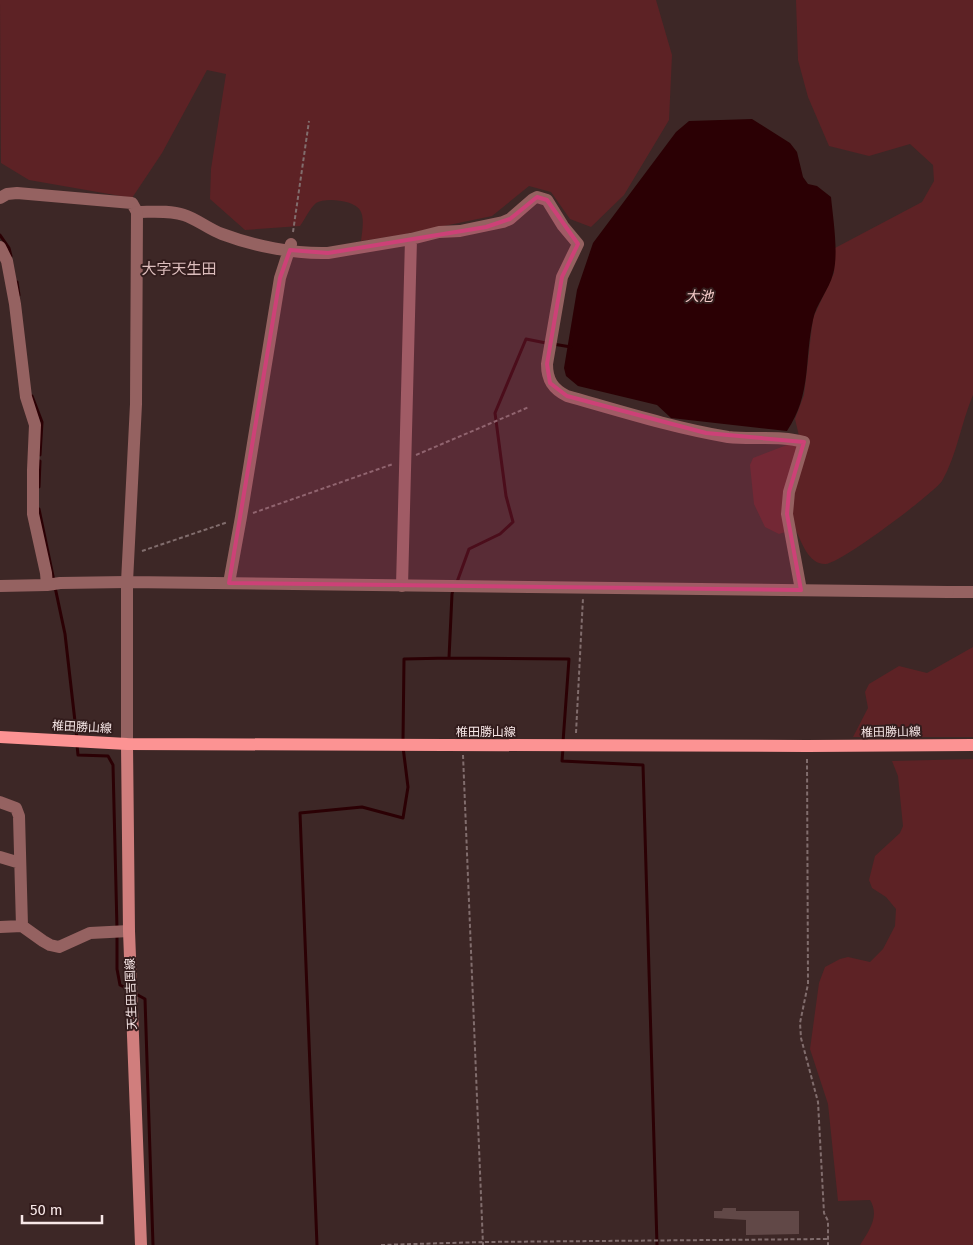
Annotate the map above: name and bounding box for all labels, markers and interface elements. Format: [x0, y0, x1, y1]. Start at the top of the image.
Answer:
district label: 大字天生田 [141, 260, 217, 278]
water label: 大池 [685, 288, 715, 305]
street label: 椎田勝山線 [52, 718, 112, 736]
street label: 椎田勝山線 [861, 724, 921, 740]
street label: 椎田勝山線 [456, 725, 516, 739]
street label: 天生田吉国線 [123, 958, 139, 1030]
scale bar [22, 1192, 102, 1224]
text: 50 m [30, 1201, 63, 1219]

